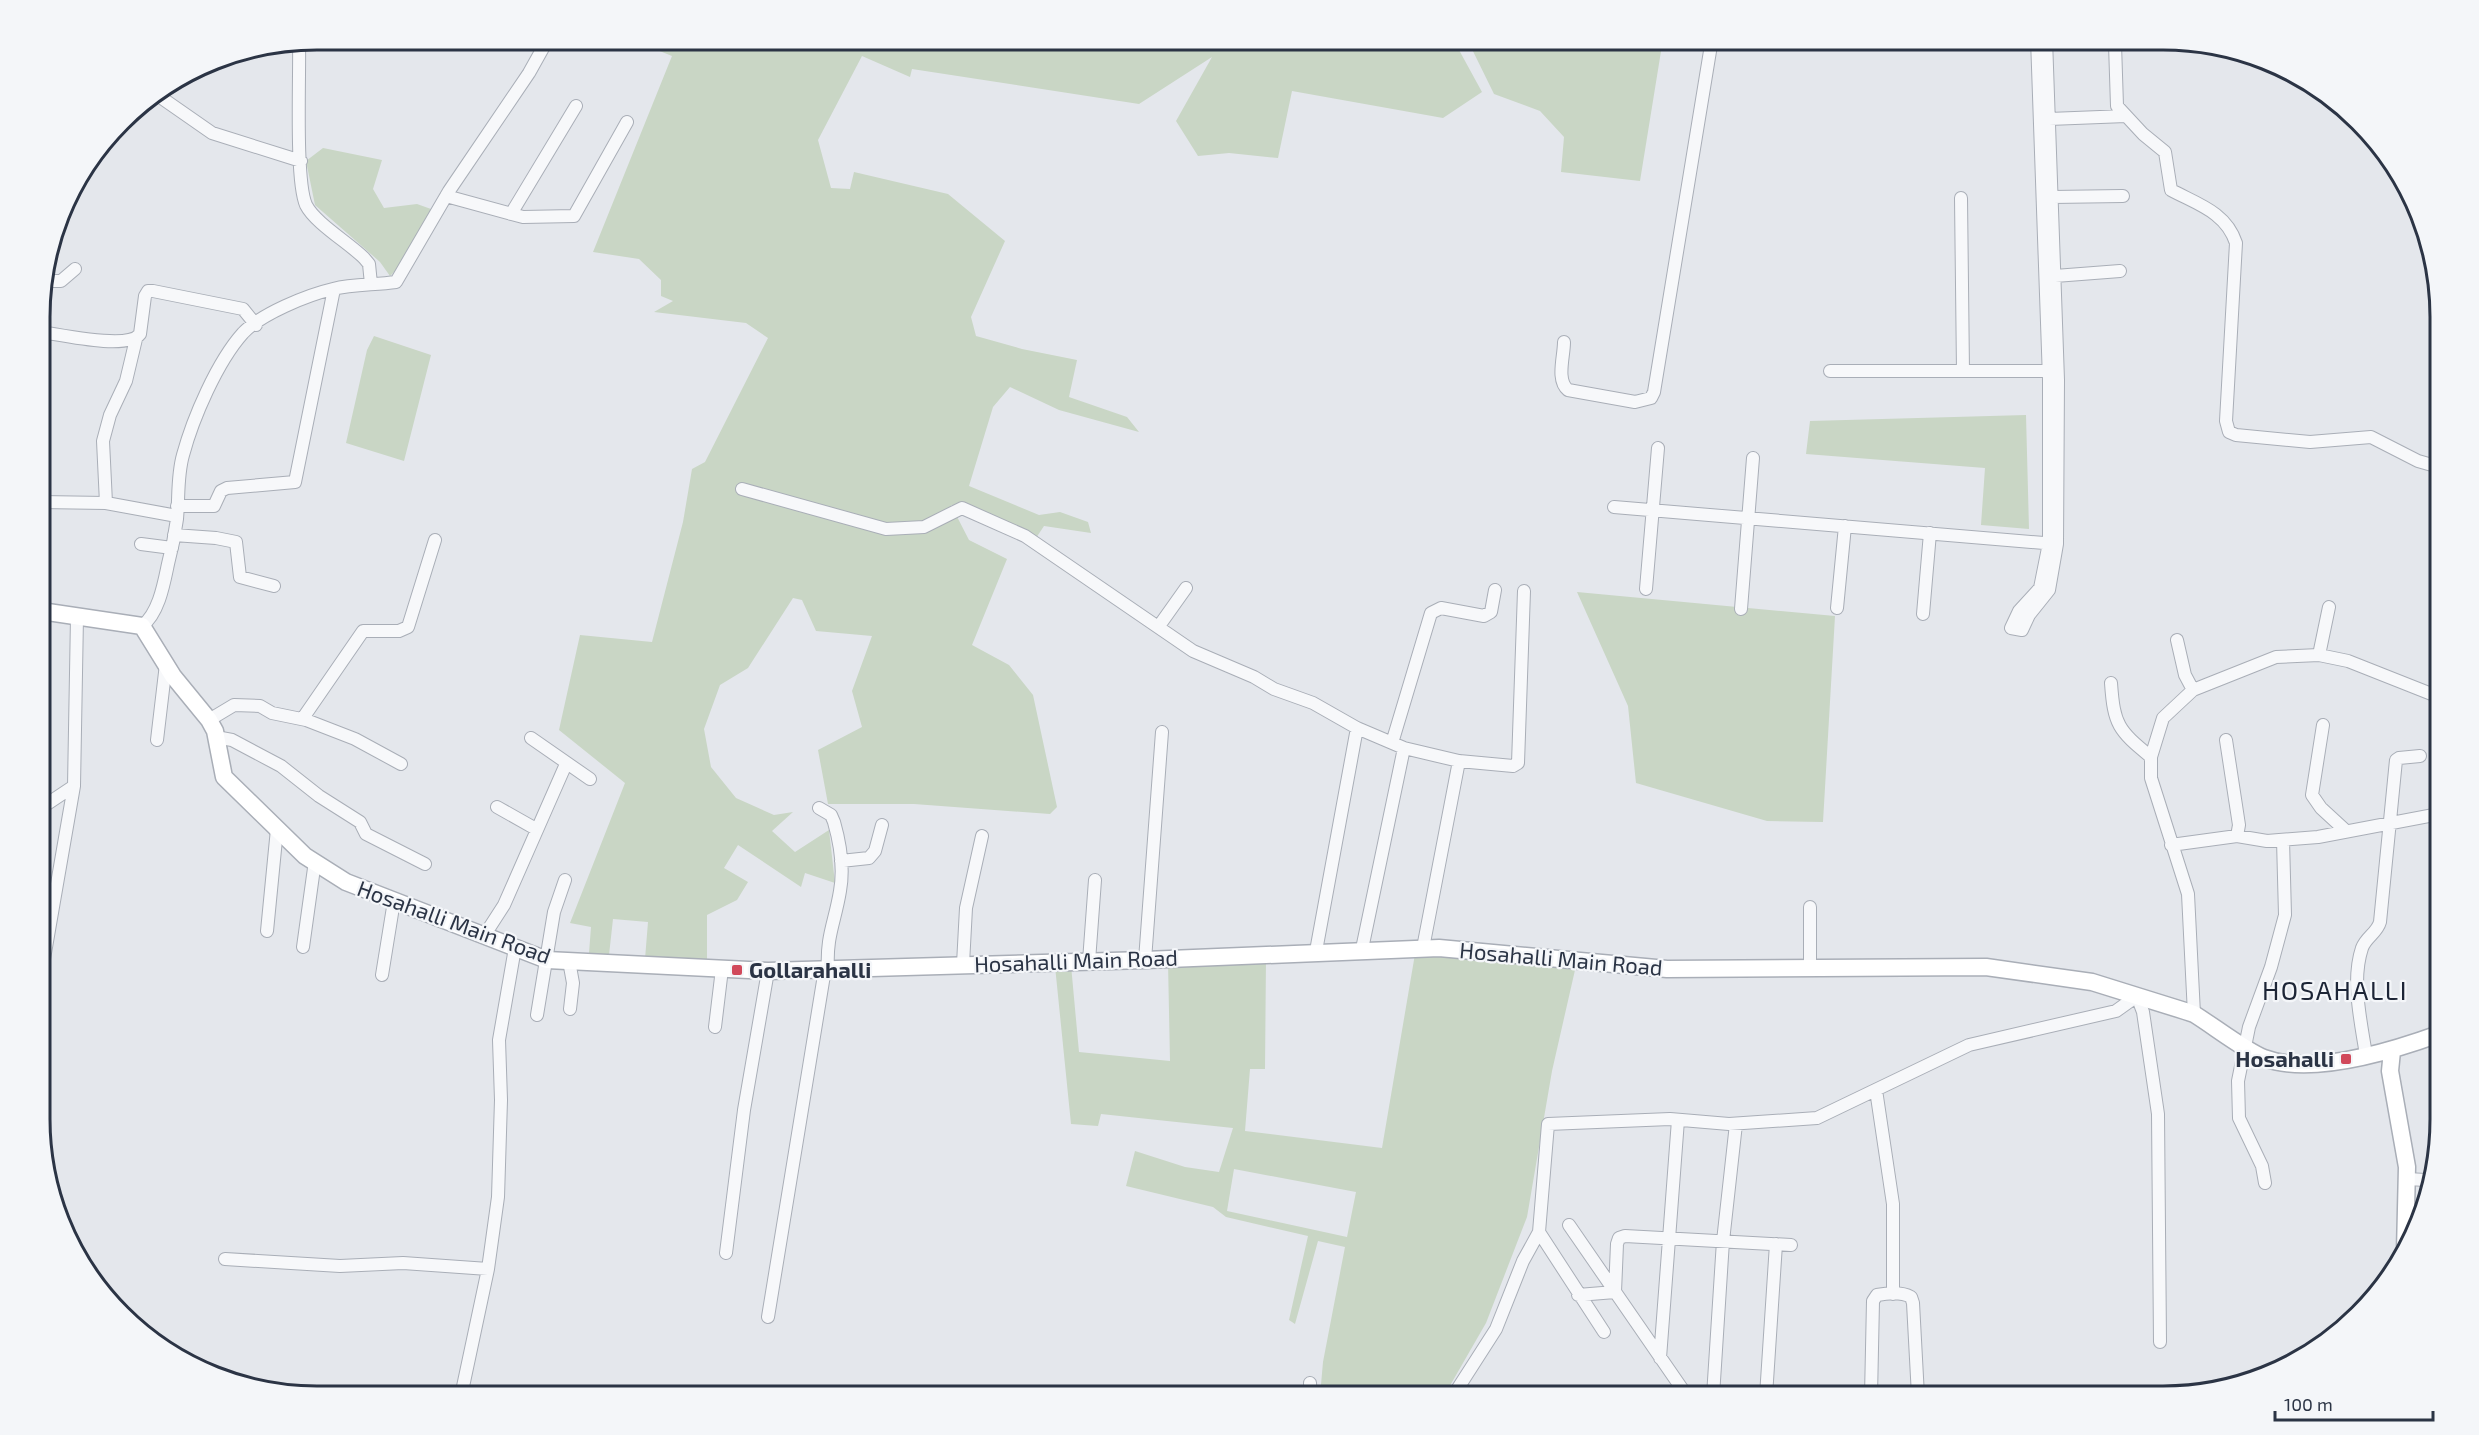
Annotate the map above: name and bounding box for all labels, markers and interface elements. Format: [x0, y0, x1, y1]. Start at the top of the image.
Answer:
street label: Hosahalli Main Road [354, 874, 555, 968]
street label: Hosahalli Main Road [1458, 936, 1664, 980]
street label: Hosahalli Main Road [974, 943, 1178, 977]
place label: Gollarahalli [749, 956, 871, 982]
marker: Gollarahalli [730, 963, 744, 977]
district label: HOSAHALLI [2262, 974, 2408, 1005]
place label: Hosahalli [2235, 1045, 2334, 1071]
marker: Hosahalli [2339, 1052, 2353, 1066]
scale bar [2275, 1384, 2432, 1422]
text: 100 m [2284, 1393, 2333, 1415]

